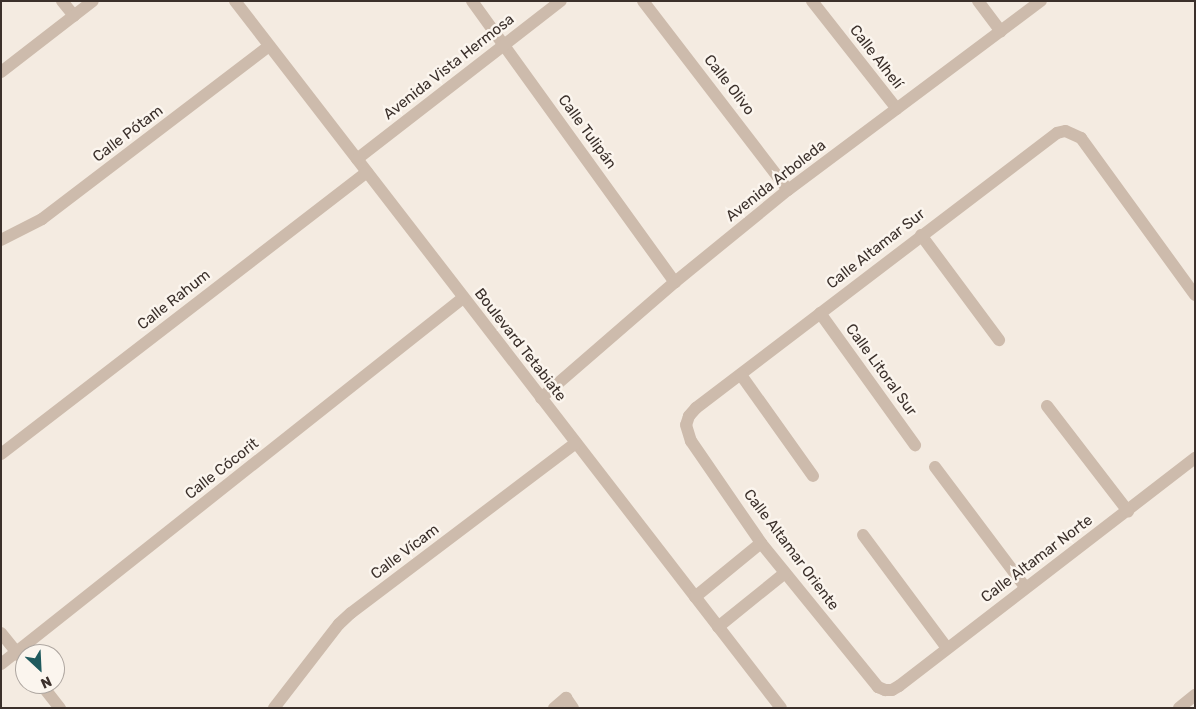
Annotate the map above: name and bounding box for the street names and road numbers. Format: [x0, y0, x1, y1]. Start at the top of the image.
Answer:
street label: Avenida Vista Hermosa [380, 10, 518, 124]
street label: Calle Alhelí [845, 21, 907, 93]
street label: Calle Olivo [700, 51, 758, 119]
street label: Calle Tulipán [554, 91, 620, 173]
street label: Calle Pótam [89, 102, 167, 166]
street label: Avenida Arboleda [722, 136, 830, 226]
street label: Calle Altamar Sur [823, 205, 929, 293]
street label: Calle Rahum [134, 266, 214, 334]
street label: Boulevard Tetabiate [470, 285, 570, 405]
street label: Calle Litoral Sur [842, 320, 920, 420]
street label: Calle Cócorit [182, 435, 262, 503]
street label: Calle Altamar Oriente [739, 486, 843, 614]
street label: Calle Altamar Norte [977, 511, 1097, 607]
street label: Calle Vícam [367, 520, 443, 584]

